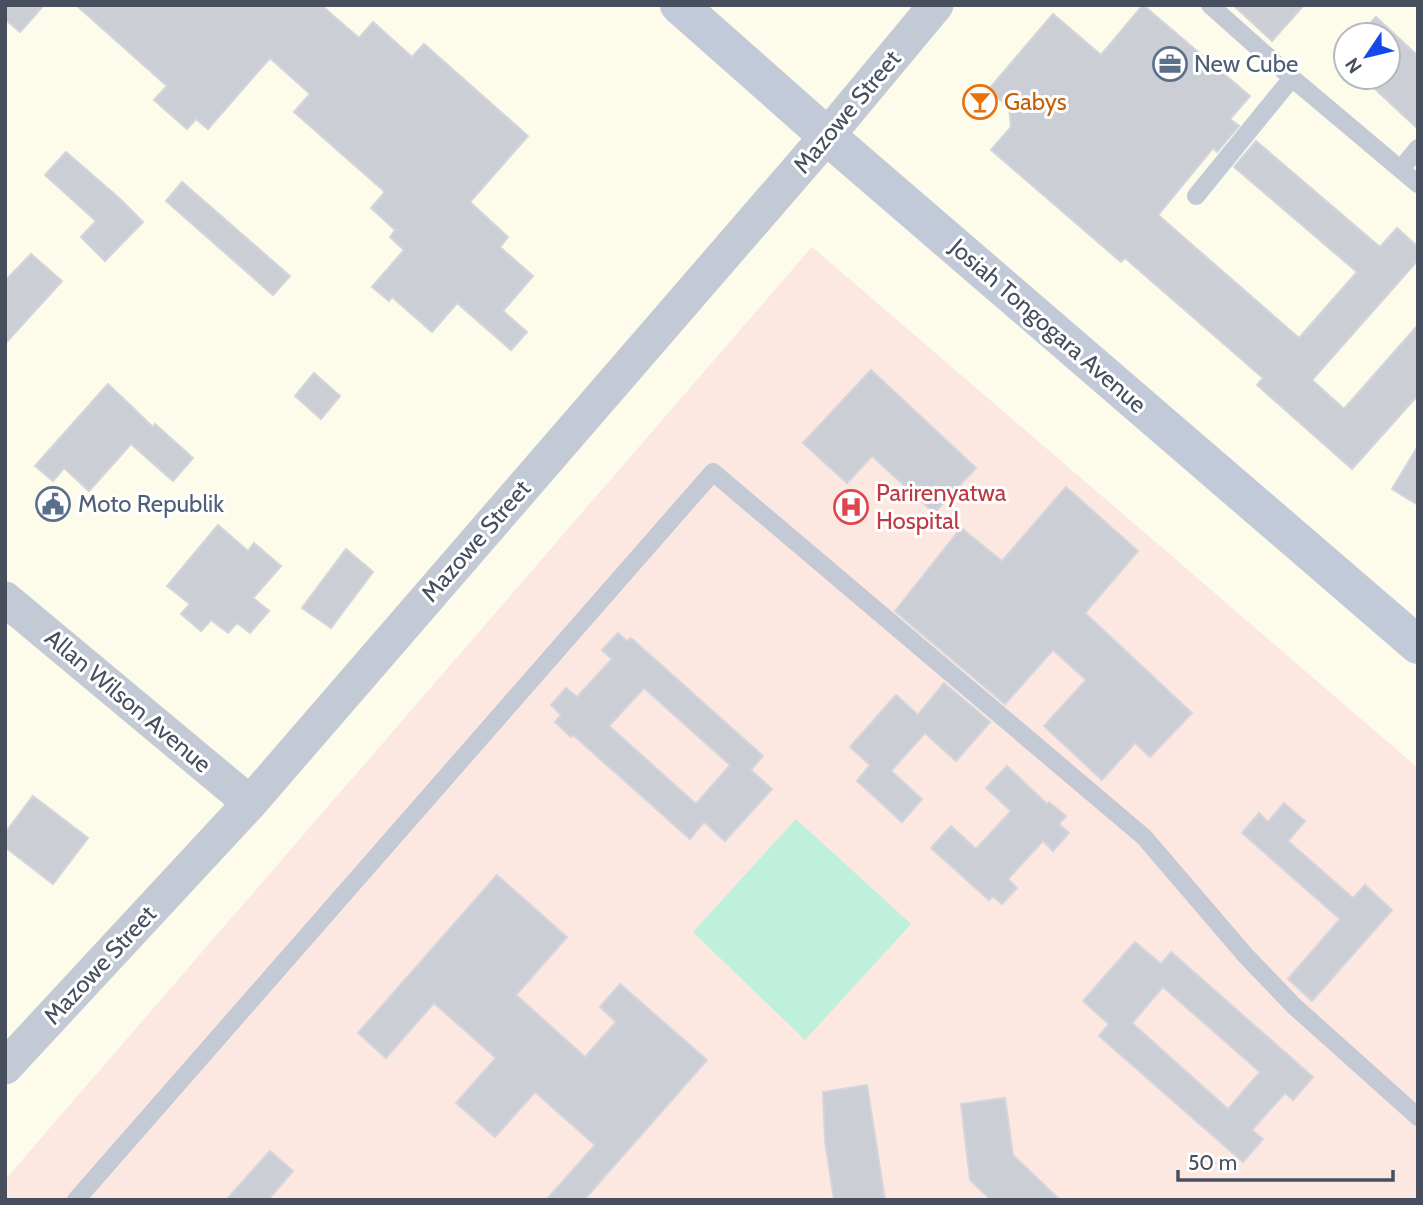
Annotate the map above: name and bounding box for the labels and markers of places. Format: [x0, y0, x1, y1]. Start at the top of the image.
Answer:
office icon: New Cube [1151, 45, 1189, 83]
place label: New Cube [1194, 49, 1298, 78]
bar icon: Gabys [961, 83, 999, 121]
place label: Gabys [1004, 87, 1067, 116]
place label: Parirenyatwa Hospital [876, 478, 1007, 535]
public building icon: Moto Republik [34, 485, 72, 523]
hospital icon: Parirenyatwa Hospital [832, 488, 870, 526]
place label: Moto Republik [78, 489, 224, 518]

